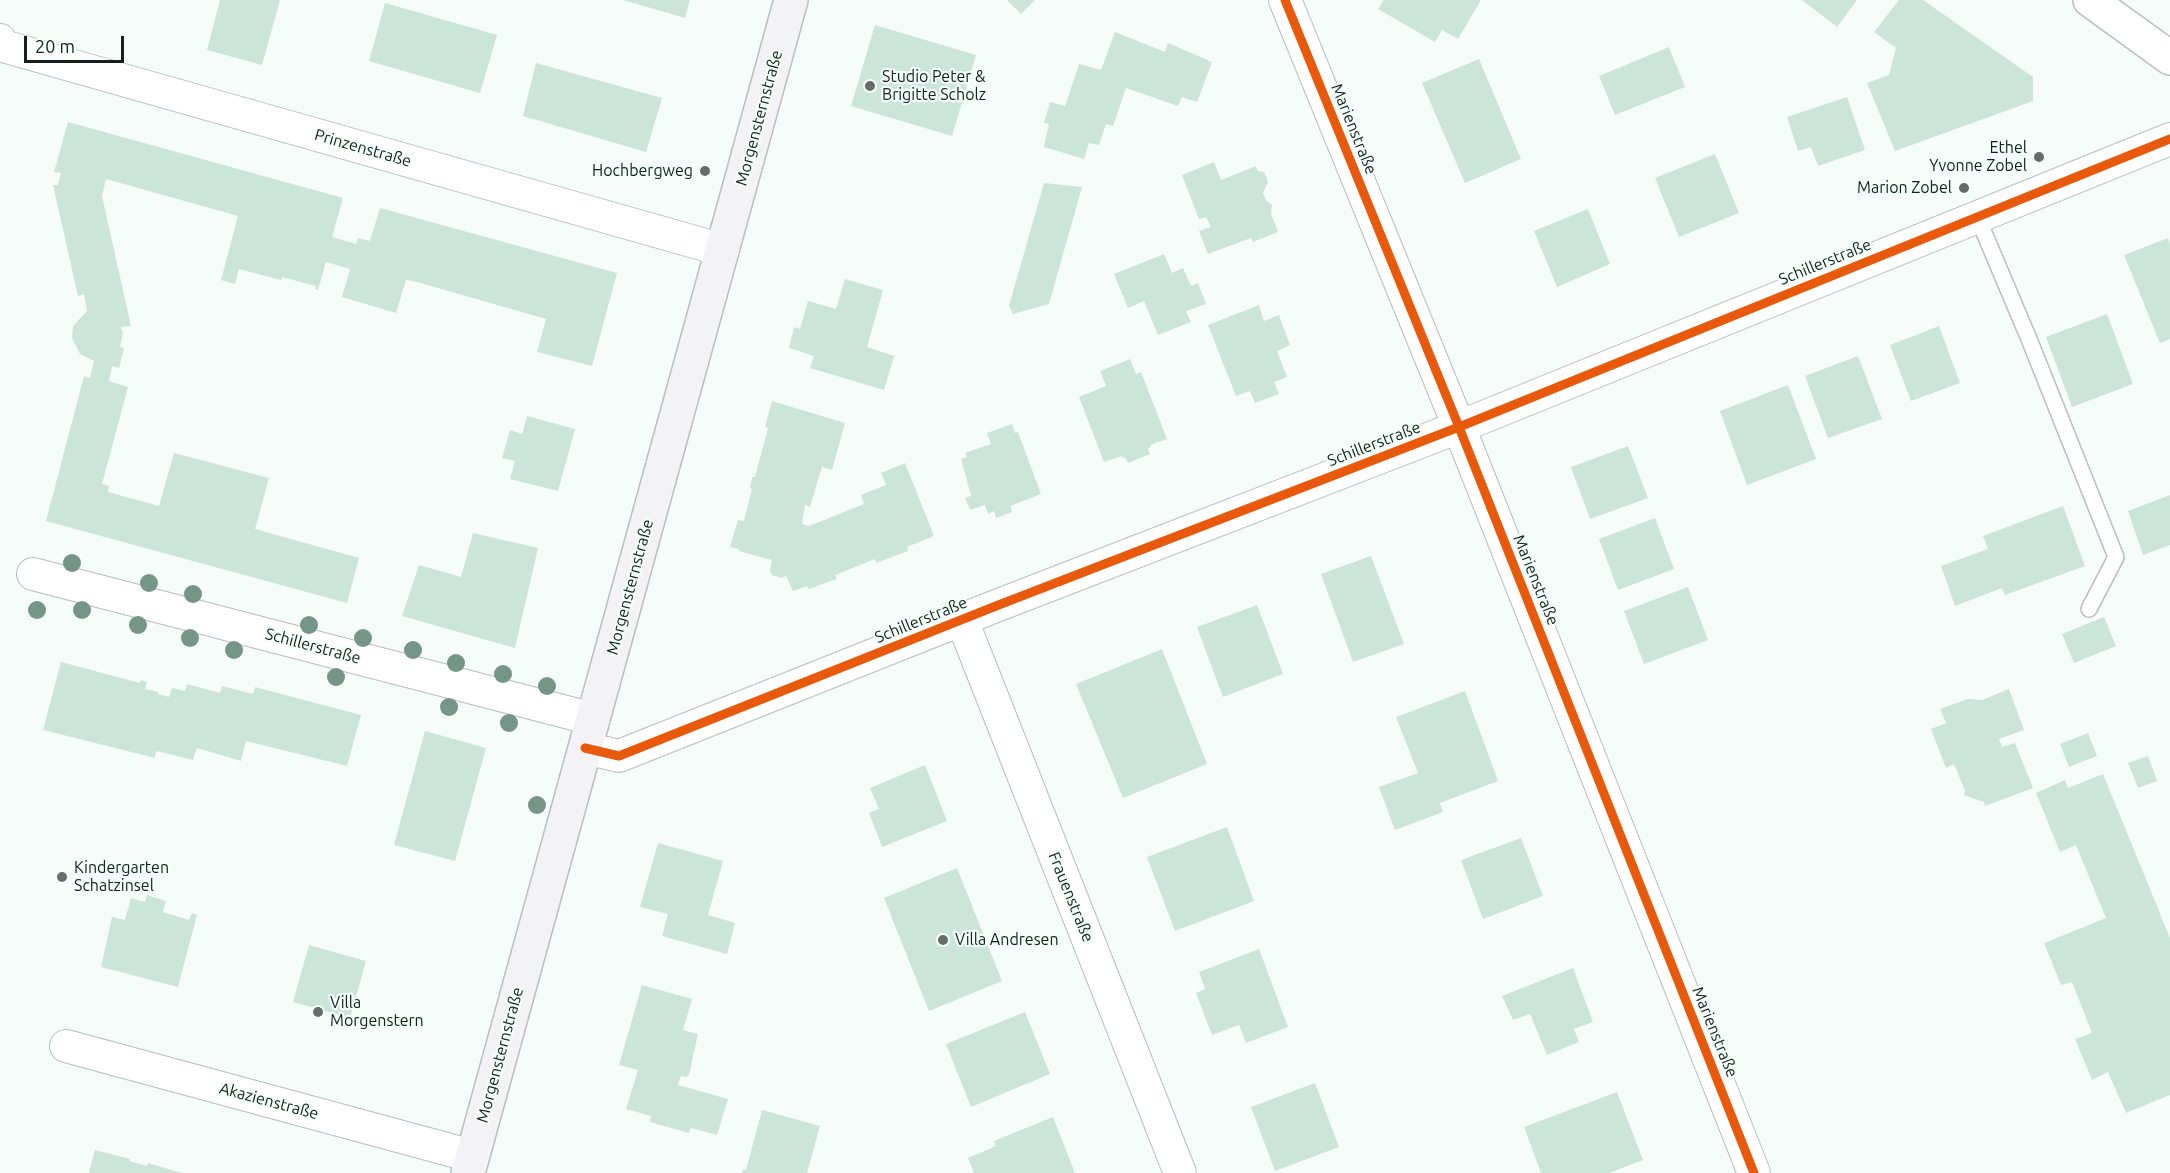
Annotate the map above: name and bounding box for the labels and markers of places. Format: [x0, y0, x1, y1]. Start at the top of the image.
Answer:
place label: Studio Peter & Brigitte Scholz [882, 67, 986, 105]
marker: Studio Peter & Brigitte Scholz [863, 79, 877, 93]
place label: Ethel Yvonne Zobel [1929, 138, 2027, 176]
marker: Ethel Yvonne Zobel [2032, 150, 2046, 164]
place label: Hochbergweg [592, 161, 693, 181]
marker: Hochbergweg [698, 164, 712, 178]
place label: Marion Zobel [1857, 178, 1952, 198]
marker: Marion Zobel [1957, 181, 1971, 195]
place label: Kindergarten Schatzinsel [74, 858, 169, 896]
marker: Kindergarten Schatzinsel [55, 870, 69, 884]
place label: Villa Andresen [955, 930, 1059, 950]
marker: Villa Andresen [936, 933, 950, 947]
place label: Villa Morgenstern [330, 993, 424, 1031]
marker: Villa Morgenstern [311, 1005, 325, 1019]

